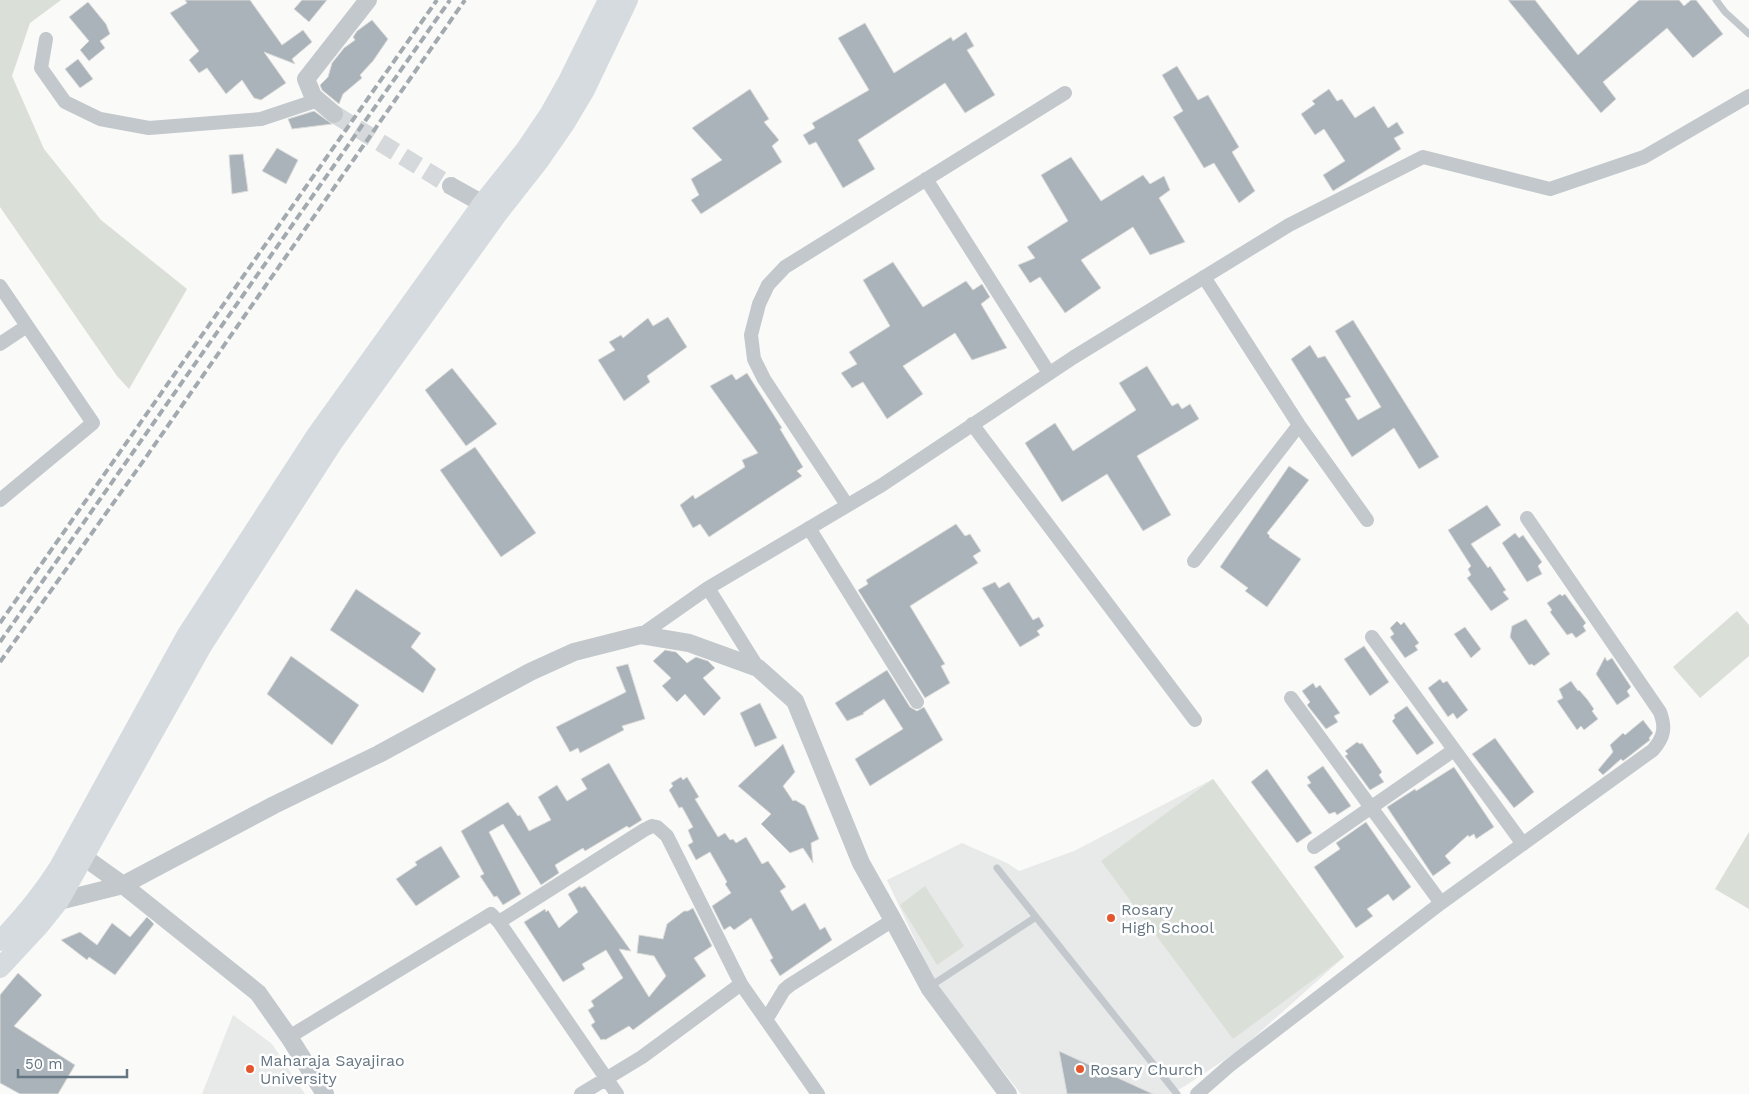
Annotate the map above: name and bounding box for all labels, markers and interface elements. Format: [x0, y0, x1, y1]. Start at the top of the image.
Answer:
place label: Rosary High School [1121, 900, 1214, 937]
marker: Rosary High School [1105, 912, 1117, 924]
scale bar [18, 1046, 126, 1078]
place label: Maharaja Sayajirao University [260, 1051, 405, 1088]
text: 50 m [25, 1055, 62, 1073]
place label: Rosary Church [1090, 1060, 1203, 1079]
marker: Maharaja Sayajirao University [244, 1063, 256, 1075]
marker: Rosary Church [1074, 1063, 1086, 1075]

